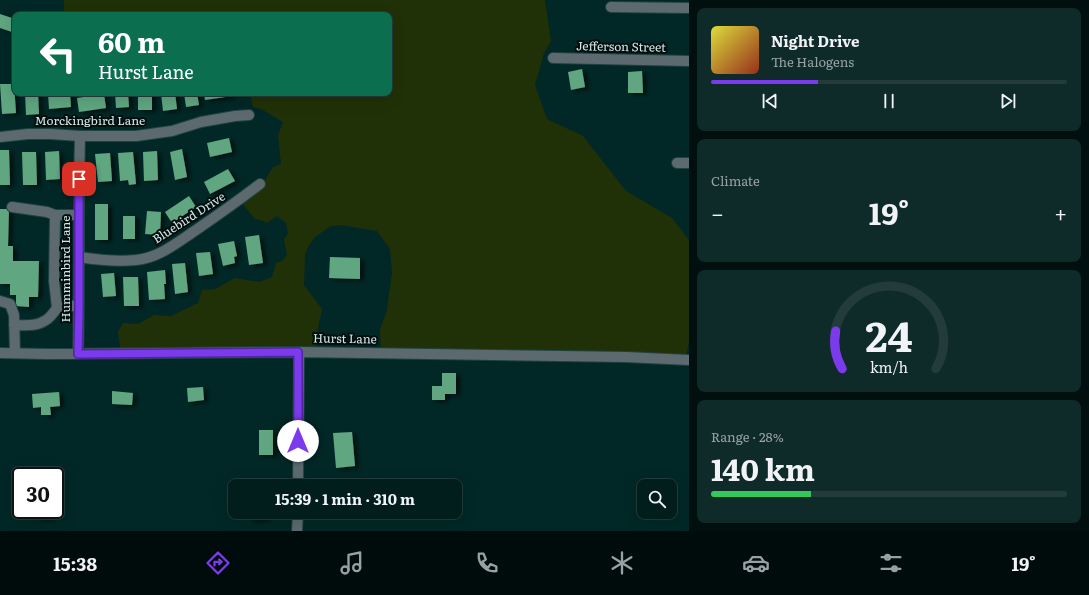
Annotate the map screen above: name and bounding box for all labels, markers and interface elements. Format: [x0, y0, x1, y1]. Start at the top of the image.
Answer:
text: 60 m [98, 20, 165, 62]
icon: left [32, 28, 84, 80]
text: Night Drive [771, 29, 860, 52]
street label: Jefferson Street [576, 36, 666, 56]
text: The Halogens [771, 52, 854, 71]
text: Hurst Lane [98, 58, 194, 85]
icon: previous [759, 90, 781, 112]
icon: pause [878, 90, 900, 112]
icon: next [997, 90, 1019, 112]
street label: Morckingbird Lane [35, 111, 145, 129]
pin [62, 162, 96, 196]
icon: arrive [68, 168, 90, 190]
text: Climate [711, 171, 760, 190]
street label: Bluebird Drive [149, 187, 228, 247]
text: 19° [869, 190, 909, 234]
text: − [711, 196, 724, 229]
text: + [1054, 196, 1067, 229]
street label: Humminbird Lane [56, 216, 74, 322]
text: 24 [865, 303, 913, 365]
street label: Hurst Lane [313, 328, 377, 348]
text: km/h [870, 355, 909, 376]
position arrow [277, 420, 319, 462]
text: Range · 28% [711, 427, 784, 446]
text: 140 km [711, 446, 815, 490]
speed limit sign: 30 [12, 467, 64, 519]
map controls [637, 479, 677, 519]
button: search [637, 479, 677, 519]
text: 15:39 · 1 min · 310 m [275, 487, 415, 510]
icon: directions [204, 549, 232, 577]
icon: music [338, 549, 366, 577]
icon: phone [473, 549, 501, 577]
icon: climate [608, 549, 636, 577]
icon: car [742, 549, 770, 577]
icon: filters [877, 549, 905, 577]
text: 15:38 [53, 550, 97, 577]
text: 19° [1011, 550, 1036, 577]

